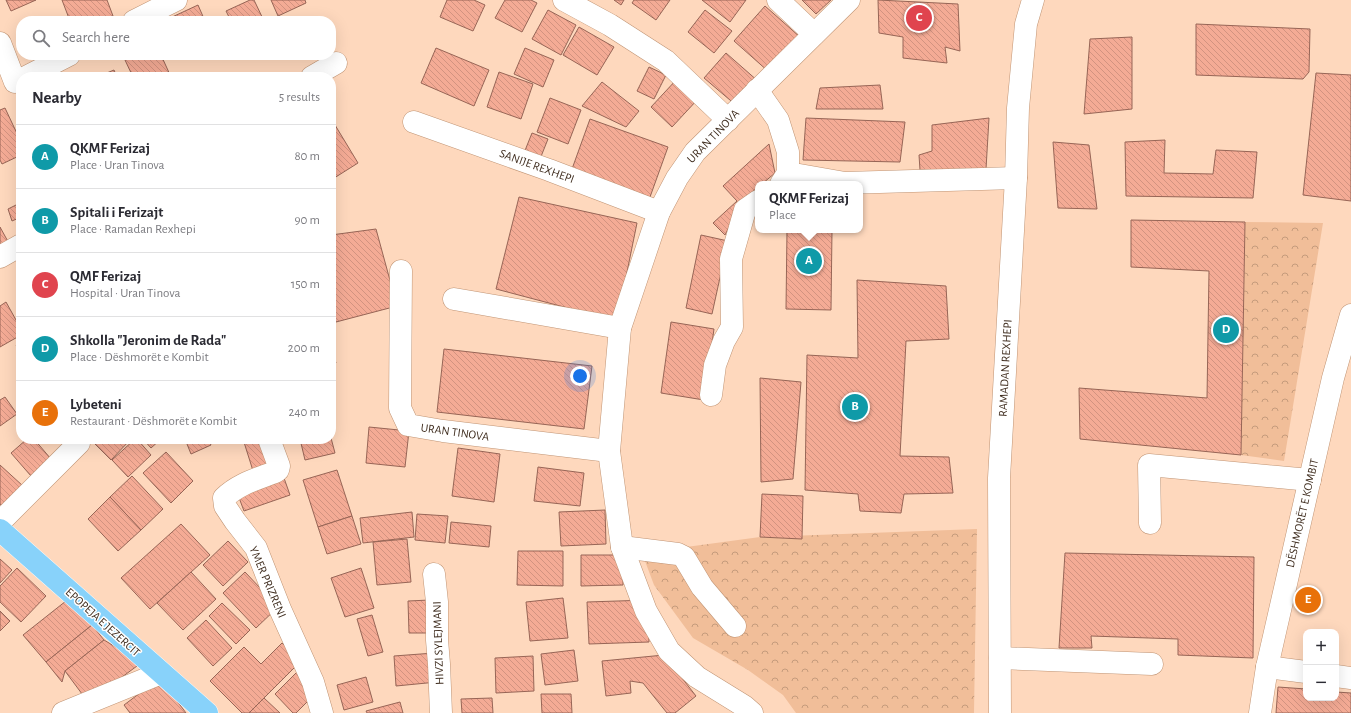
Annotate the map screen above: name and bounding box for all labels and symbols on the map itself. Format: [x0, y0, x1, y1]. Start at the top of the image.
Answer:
pin: C [906, 3, 932, 33]
street label: URAN TINOVA [685, 107, 741, 165]
street label: SANIJE REXHEPI [498, 147, 576, 185]
pin: A [796, 246, 822, 276]
pin: D [1213, 315, 1239, 345]
street label: RAMADAN REXHEPI [996, 319, 1014, 417]
your location [570, 366, 590, 386]
pin: B [842, 392, 868, 422]
street label: URAN TINOVA [420, 421, 490, 443]
street label: DËSHMORËT E KOMBIT [1283, 457, 1320, 569]
street label: YMER PRIZRENI [248, 544, 288, 620]
pin: E [1295, 585, 1321, 615]
street label: EPOPEJA E JEZERCIT [64, 586, 143, 658]
street label: HIVZI SYLEJMANI [431, 601, 445, 685]

